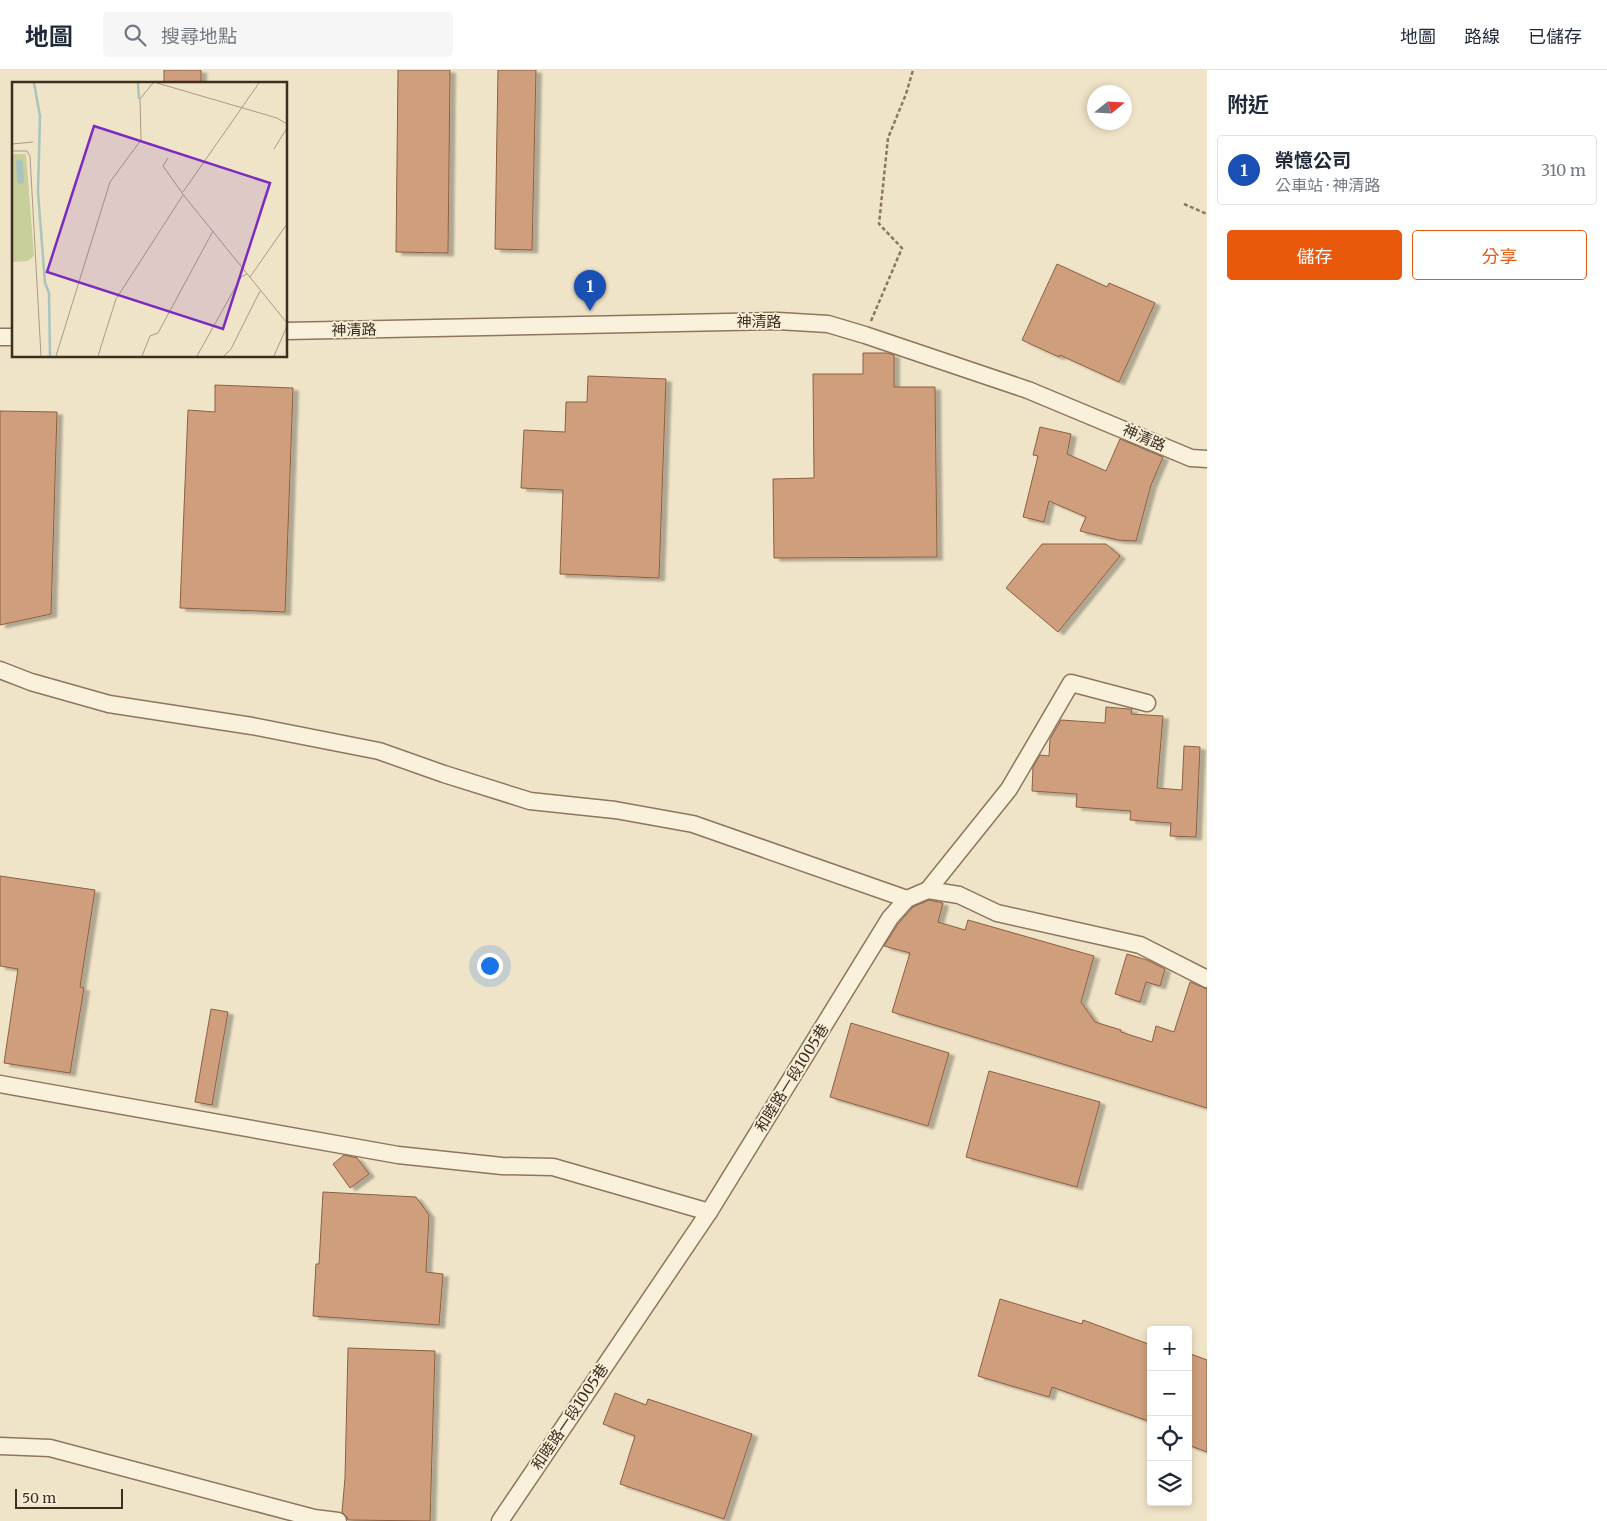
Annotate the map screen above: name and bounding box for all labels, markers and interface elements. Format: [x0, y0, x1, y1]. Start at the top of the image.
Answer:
search box [103, 12, 453, 57]
text: 地圖 [25, 21, 73, 52]
icon: search [121, 21, 149, 49]
text: 搜尋地點 [161, 24, 237, 48]
text: 地圖 [1400, 25, 1436, 48]
text: 路線 [1464, 25, 1500, 48]
text: 已儲存 [1528, 25, 1582, 48]
inset map [12, 82, 288, 358]
north arrow [1087, 85, 1132, 130]
text: 附近 [1227, 91, 1269, 118]
text: 榮憶公司 [1275, 148, 1351, 172]
text: 1 [1240, 160, 1248, 180]
text: 310 m [1541, 160, 1586, 180]
text: 公車站 · 神清路 [1275, 175, 1380, 195]
button: 儲存 [1227, 230, 1402, 280]
button: 分享 [1412, 230, 1587, 280]
pin: 1 [574, 270, 606, 311]
street label: 神清路 [736, 312, 782, 331]
street label: 神清路 [331, 320, 377, 339]
street label: 神清路 [1120, 420, 1169, 455]
your location [477, 953, 503, 979]
street label: 和睦路一段1005巷 [751, 1020, 832, 1135]
map controls [1147, 1326, 1192, 1506]
button: + [1147, 1326, 1192, 1371]
street label: 和睦路一段1005巷 [527, 1360, 612, 1473]
button: − [1147, 1371, 1192, 1416]
button: locate [1147, 1416, 1192, 1461]
button: layers [1147, 1461, 1192, 1506]
scale bar [15, 1486, 122, 1509]
text: 50 m [22, 1489, 56, 1507]

